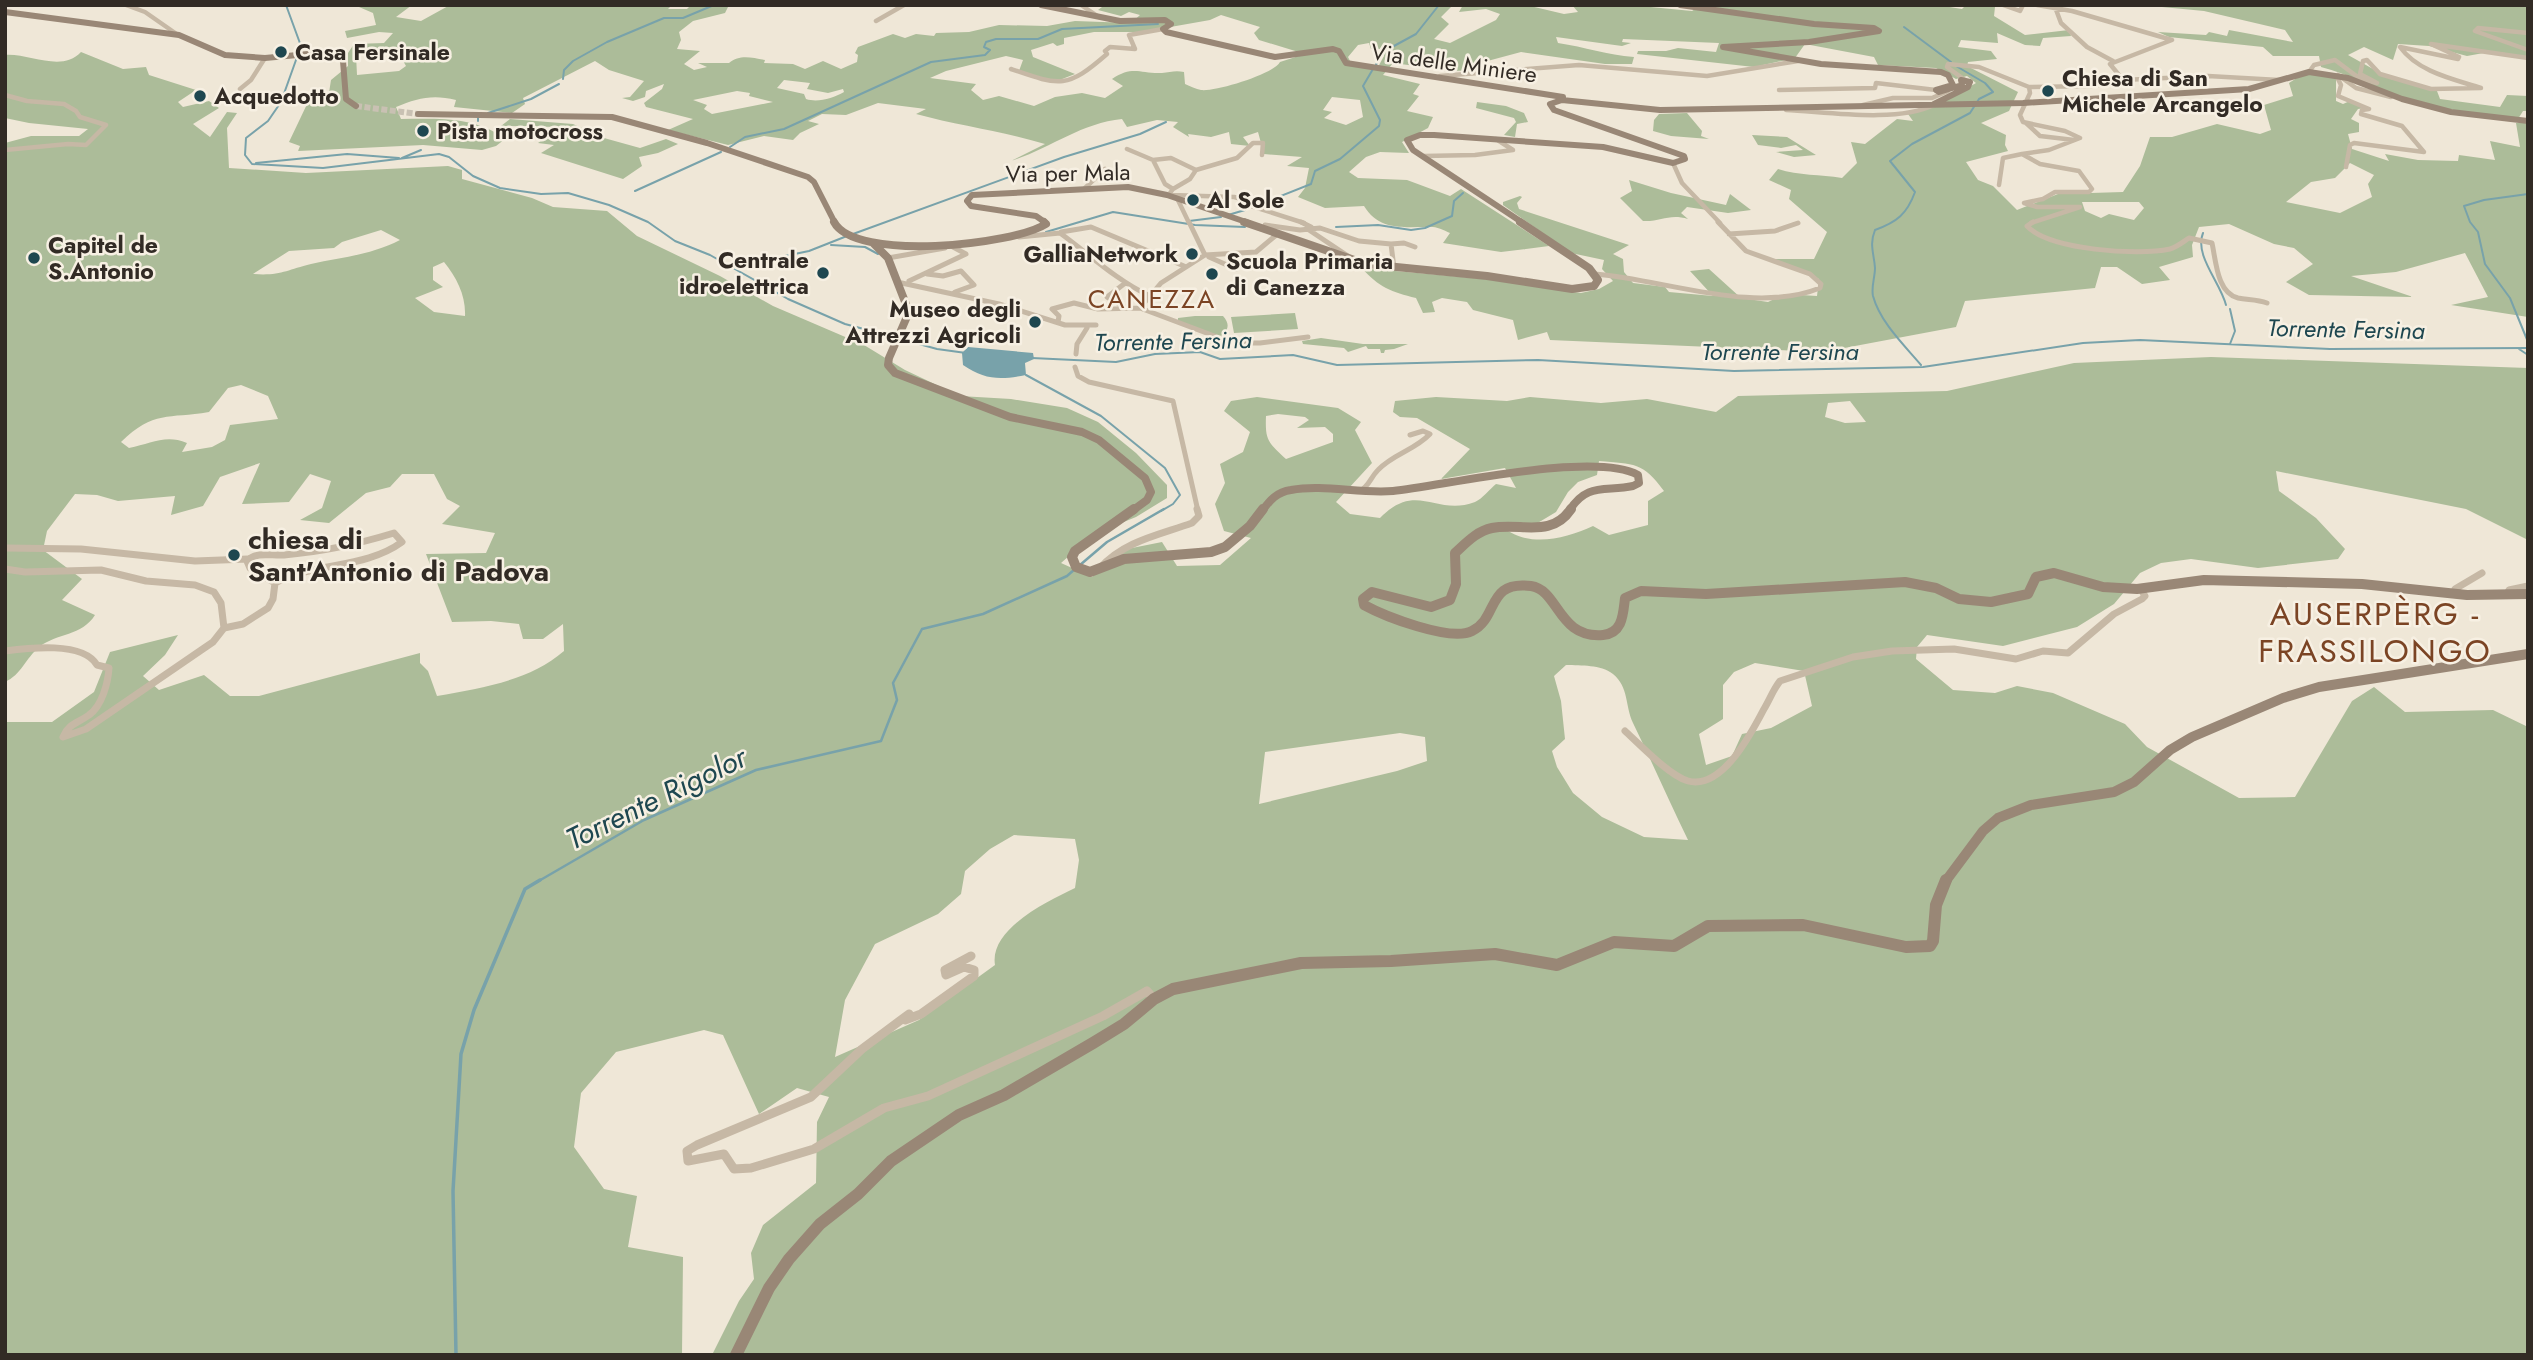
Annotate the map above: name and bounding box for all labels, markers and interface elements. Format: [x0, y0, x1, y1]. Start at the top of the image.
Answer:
place label: Casa Fersinale [295, 35, 450, 69]
street label: Via delle Miniere [1369, 35, 1539, 91]
marker: Casa Fersinale [273, 44, 289, 60]
place label: Chiesa di San Michele Arcangelo [2062, 61, 2263, 121]
place label: Acquedotto [213, 79, 339, 113]
marker: Chiesa di San Michele Arcangelo [2040, 83, 2056, 99]
marker: Acquedotto [192, 88, 208, 104]
place label: Pista motocross [437, 114, 603, 148]
marker: Pista motocross [415, 123, 431, 139]
street label: Via per Mala [1005, 155, 1131, 191]
place label: Al Sole [1206, 183, 1284, 217]
marker: Al Sole [1185, 192, 1201, 208]
place label: Capitel de S.Antonio [48, 228, 158, 288]
place label: GalliaNetwork [1024, 237, 1179, 271]
place label: Centrale idroelettrica [679, 243, 809, 303]
place label: Scuola Primaria di Canezza [1226, 244, 1393, 304]
marker: GalliaNetwork [1184, 246, 1200, 262]
marker: Capitel de S.Antonio [26, 250, 42, 266]
marker: Centrale idroelettrica [815, 265, 831, 281]
marker: Scuola Primaria di Canezza [1204, 266, 1220, 282]
district label: CANEZZA [1088, 280, 1216, 318]
place label: Museo degli Attrezzi Agricoli [844, 292, 1021, 352]
water label: Torrente Fersina [2267, 310, 2425, 348]
marker: Museo degli Attrezzi Agricoli [1027, 314, 1043, 330]
water label: Torrente Fersina [1094, 322, 1252, 360]
water label: Torrente Fersina [1701, 334, 1859, 369]
place label: chiesa di Sant'Antonio di Padova [248, 519, 549, 592]
marker: chiesa di Sant'Antonio di Padova [226, 547, 242, 563]
district label: AUSERPÈRG - FRASSILONGO [2258, 591, 2492, 674]
water label: Torrente Rigolor [558, 735, 755, 860]

